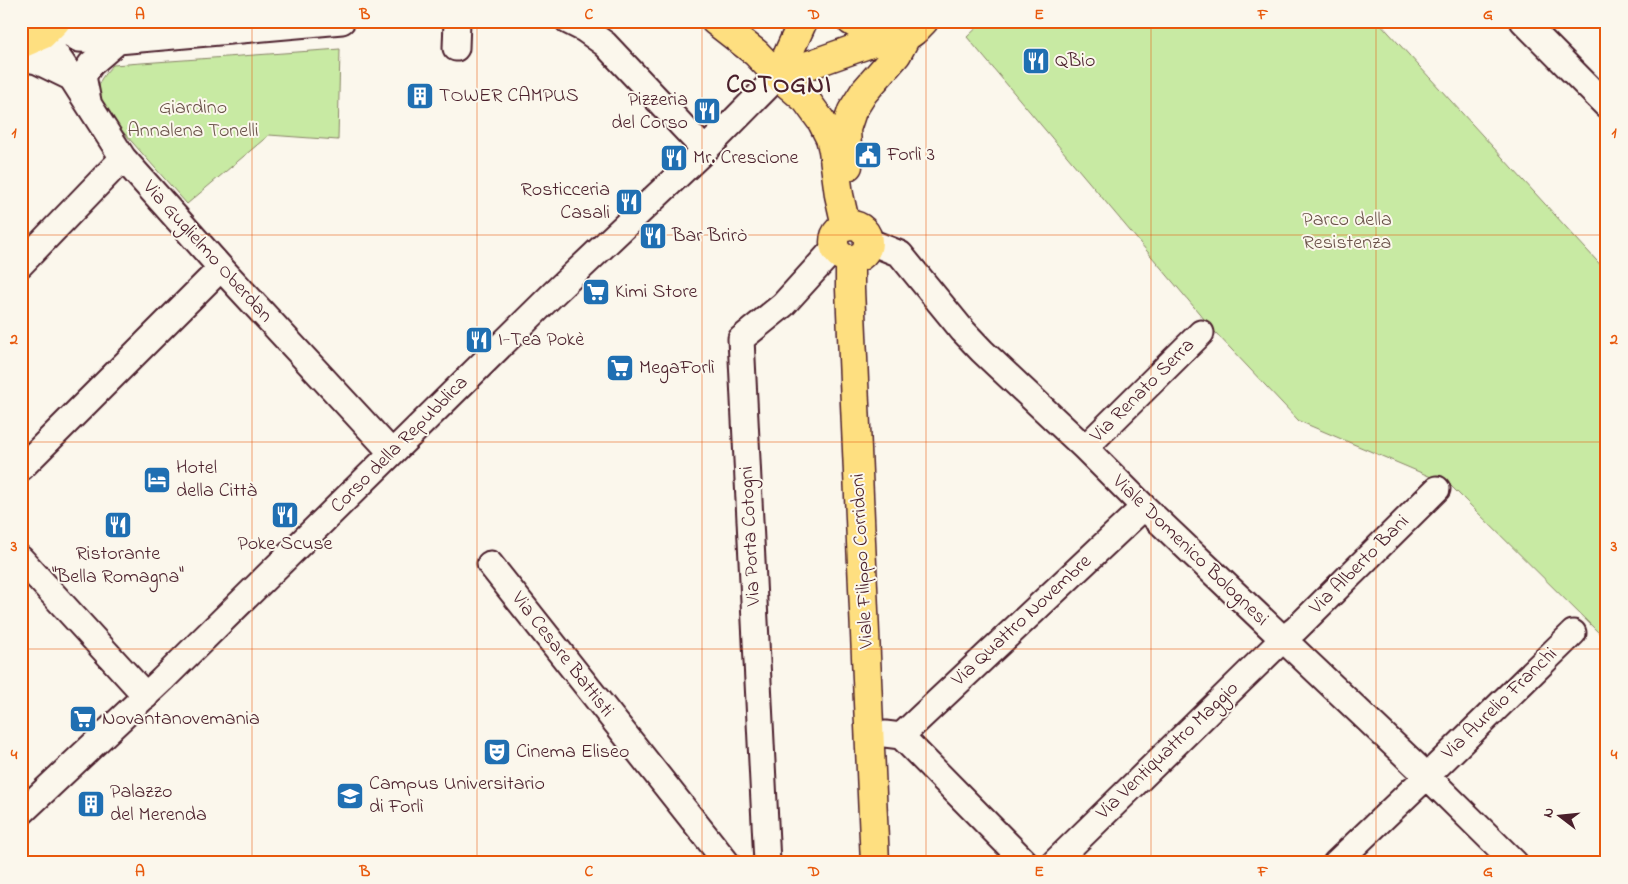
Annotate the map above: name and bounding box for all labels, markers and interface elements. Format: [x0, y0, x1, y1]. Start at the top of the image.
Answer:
text: A [135, 3, 145, 27]
text: B [359, 3, 371, 27]
text: C [585, 3, 594, 27]
text: D [807, 3, 820, 27]
text: E [1034, 3, 1044, 27]
text: F [1257, 3, 1269, 27]
text: G [1483, 3, 1493, 27]
restaurant icon: QBio [1021, 46, 1051, 76]
place label: QBio [1055, 47, 1095, 76]
district label: COTOGNI [726, 68, 832, 104]
building icon: TOWER CAMPUS [405, 81, 435, 111]
place label: TOWER CAMPUS [439, 82, 579, 111]
place label: Pizzeria del Corso [611, 86, 688, 138]
park label: Giardino Annalena Tonelli [127, 94, 259, 146]
restaurant icon: Pizzeria del Corso [692, 96, 722, 126]
text: 1 [11, 121, 17, 145]
text: 1 [1611, 121, 1617, 145]
public building icon: Forlì 3 [853, 140, 883, 170]
place label: Forlì 3 [886, 141, 935, 170]
restaurant icon: Mr. Crescione [659, 143, 689, 173]
place label: Mr. Crescione [693, 144, 798, 173]
street label: Via Guglielmo Oberdan [134, 174, 279, 330]
place label: Rosticceria Casali [521, 176, 610, 228]
restaurant icon: Rosticceria Casali [614, 187, 644, 217]
park label: Parco della Resistenza [1302, 206, 1392, 258]
restaurant icon: Bar Brirò [638, 221, 668, 251]
place label: Bar Brirò [671, 222, 747, 251]
supermarket icon: Kimi Store [581, 277, 611, 307]
place label: Kimi Store [615, 278, 698, 307]
restaurant icon: I-Tea Pokè [464, 325, 494, 355]
place label: I-Tea Pokè [498, 326, 584, 355]
text: 2 [9, 328, 18, 352]
text: 2 [1609, 328, 1618, 352]
street label: Via Renato Serra [1083, 332, 1202, 451]
supermarket icon: MegaForlì [605, 353, 635, 383]
place label: MegaForlì [639, 354, 715, 384]
street label: Corso della Repubblica [324, 369, 476, 521]
place label: Hotel della Città [176, 454, 257, 506]
hotel icon: Hotel della Città [142, 465, 172, 495]
street label: Via Porta Cotogni [733, 465, 770, 608]
street label: Viale Domenico Bolognesi [1104, 468, 1275, 634]
street label: Viale Filippo Corridoni [844, 473, 882, 650]
restaurant icon: Poke Scuse [270, 500, 300, 530]
street label: Via Alberto Bani [1303, 508, 1417, 622]
restaurant icon: Ristorante "Bella Romagna" [103, 510, 133, 540]
place label: Poke Scuse [237, 530, 333, 559]
text: 3 [10, 535, 18, 559]
text: 3 [1610, 535, 1618, 559]
place label: Ristorante "Bella Romagna" [52, 540, 184, 593]
street label: Via Quattro Novembre [945, 548, 1099, 694]
street label: Via Cesare Battisti [503, 585, 620, 724]
street label: Via Aurelio Franchi [1435, 641, 1564, 768]
street label: Via Ventiquattro Maggio [1089, 675, 1247, 828]
supermarket icon: Novantanovemania [68, 704, 98, 734]
place label: Novantanovemania [102, 705, 260, 734]
theatre icon: Cinema Eliseo [482, 737, 512, 767]
place label: Cinema Eliseo [516, 738, 629, 767]
text: 4 [10, 743, 18, 767]
text: 4 [1610, 743, 1618, 767]
place label: Campus Universitario di Forlì [369, 770, 545, 822]
place label: Palazzo del Merenda [110, 778, 207, 830]
school or university icon: Campus Universitario di Forlì [335, 781, 365, 811]
building icon: Palazzo del Merenda [76, 789, 106, 819]
north arrow [1536, 792, 1586, 842]
text: N [1538, 805, 1560, 820]
text: A [135, 860, 145, 884]
text: B [359, 860, 371, 884]
text: C [585, 860, 594, 884]
text: D [807, 860, 820, 884]
text: E [1034, 860, 1044, 884]
text: F [1257, 860, 1269, 884]
text: G [1483, 860, 1493, 884]

